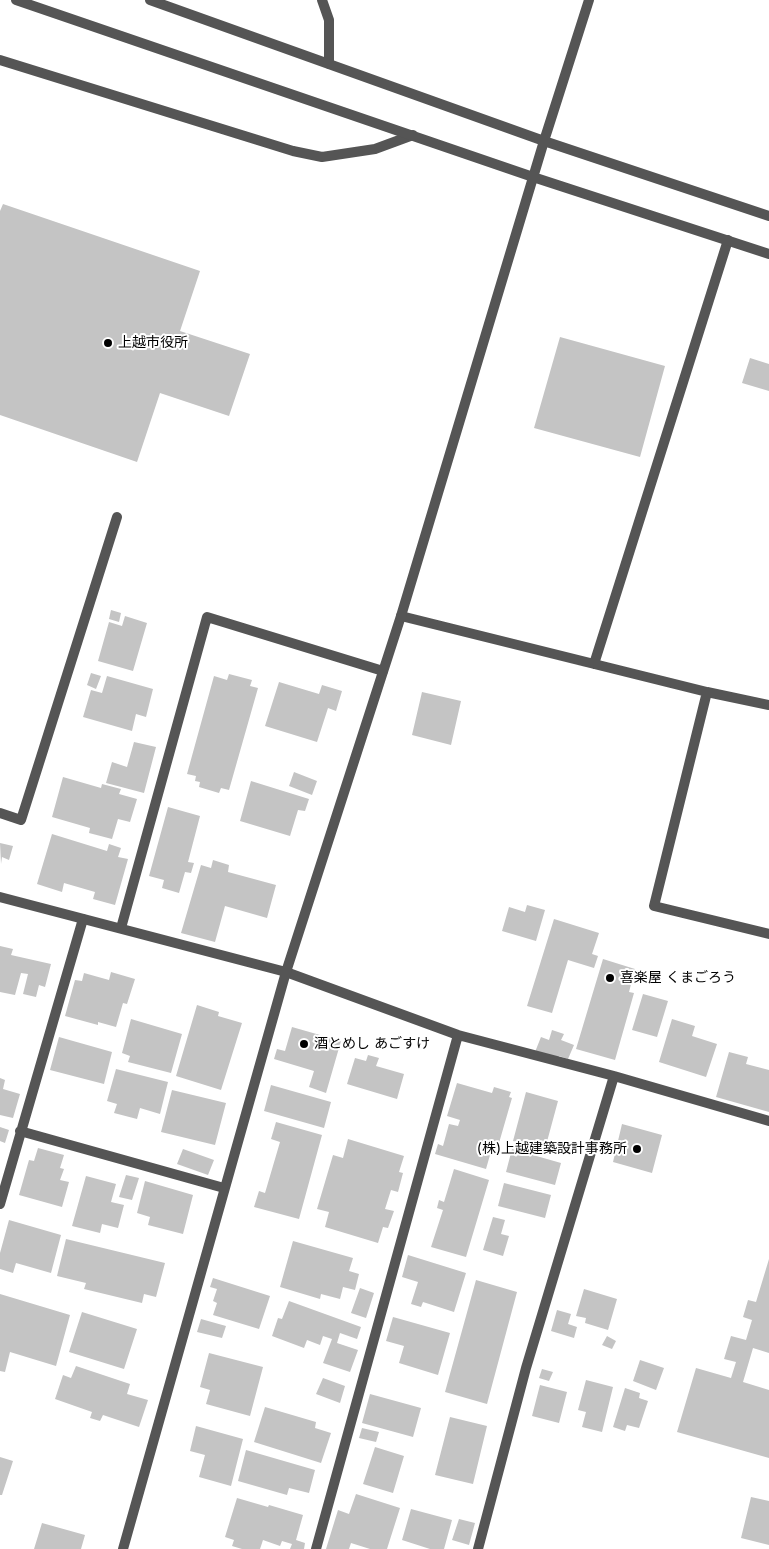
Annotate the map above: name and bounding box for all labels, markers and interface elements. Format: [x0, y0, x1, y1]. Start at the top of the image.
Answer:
place label: 上越市役所 [118, 335, 188, 351]
marker: 上越市役所 [102, 337, 114, 349]
place label: 喜楽屋 くまごろう [620, 970, 736, 986]
marker: 喜楽屋 くまごろう [604, 972, 616, 984]
place label: 酒とめし あごすけ [314, 1036, 430, 1052]
marker: 酒とめし あごすけ [298, 1038, 310, 1050]
place label: (株)上越建築設計事務所 [477, 1141, 627, 1157]
marker: (株)上越建築設計事務所 [631, 1143, 643, 1155]

